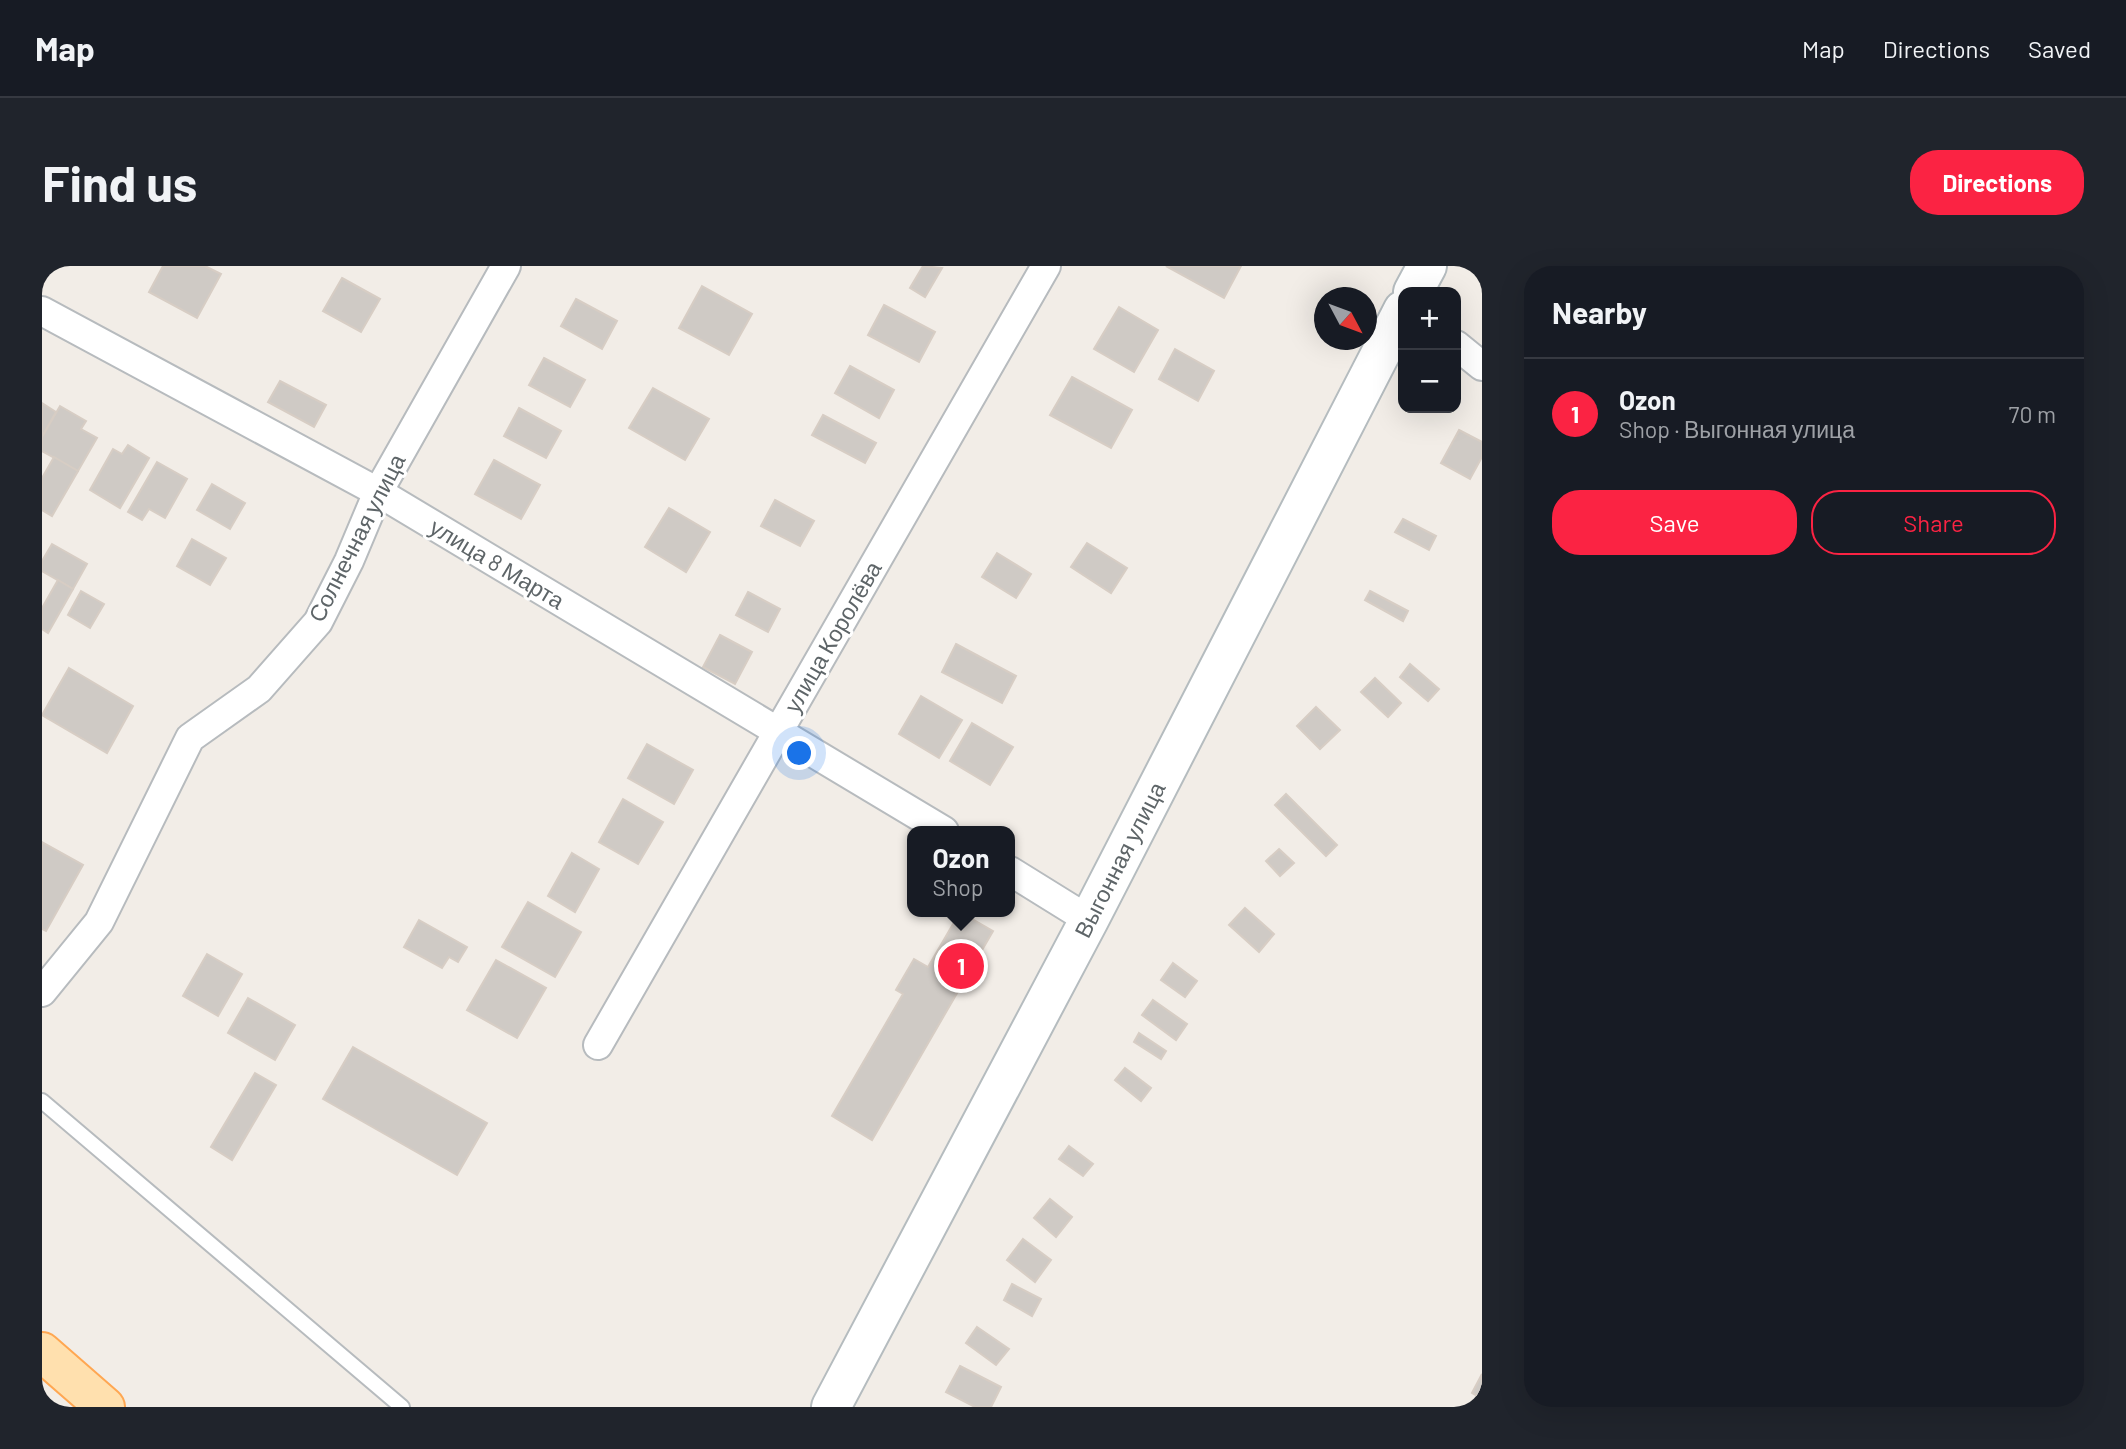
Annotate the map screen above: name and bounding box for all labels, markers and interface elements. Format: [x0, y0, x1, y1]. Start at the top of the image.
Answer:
text: Map [35, 28, 95, 68]
text: Map [1802, 34, 1845, 63]
text: Directions [1883, 34, 1990, 63]
text: Saved [2028, 34, 2091, 63]
button: Directions [1910, 150, 2084, 215]
text: Find us [42, 153, 197, 212]
north arrow [1314, 287, 1377, 350]
map controls [1398, 287, 1461, 413]
button: + [1398, 287, 1461, 350]
text: Nearby [1552, 294, 1647, 330]
button: − [1398, 350, 1461, 413]
text: Ozon [1619, 384, 1676, 415]
text: 1 [1571, 400, 1579, 428]
text: 70 m [2009, 400, 2056, 428]
text: Shop · Выгонная улица [1619, 415, 1855, 443]
street label: Солнечная улица [302, 449, 411, 626]
button: Save [1552, 490, 1797, 555]
button: Share [1811, 490, 2056, 555]
street label: улица 8 Марта [425, 512, 570, 614]
street label: улица Королёва [777, 556, 887, 717]
your location [782, 736, 816, 770]
street label: Выгонная улица [1068, 777, 1170, 942]
popup [907, 826, 1015, 917]
text: Ozon [933, 842, 989, 873]
text: Shop [933, 873, 984, 901]
pin: 1 [938, 940, 984, 992]

